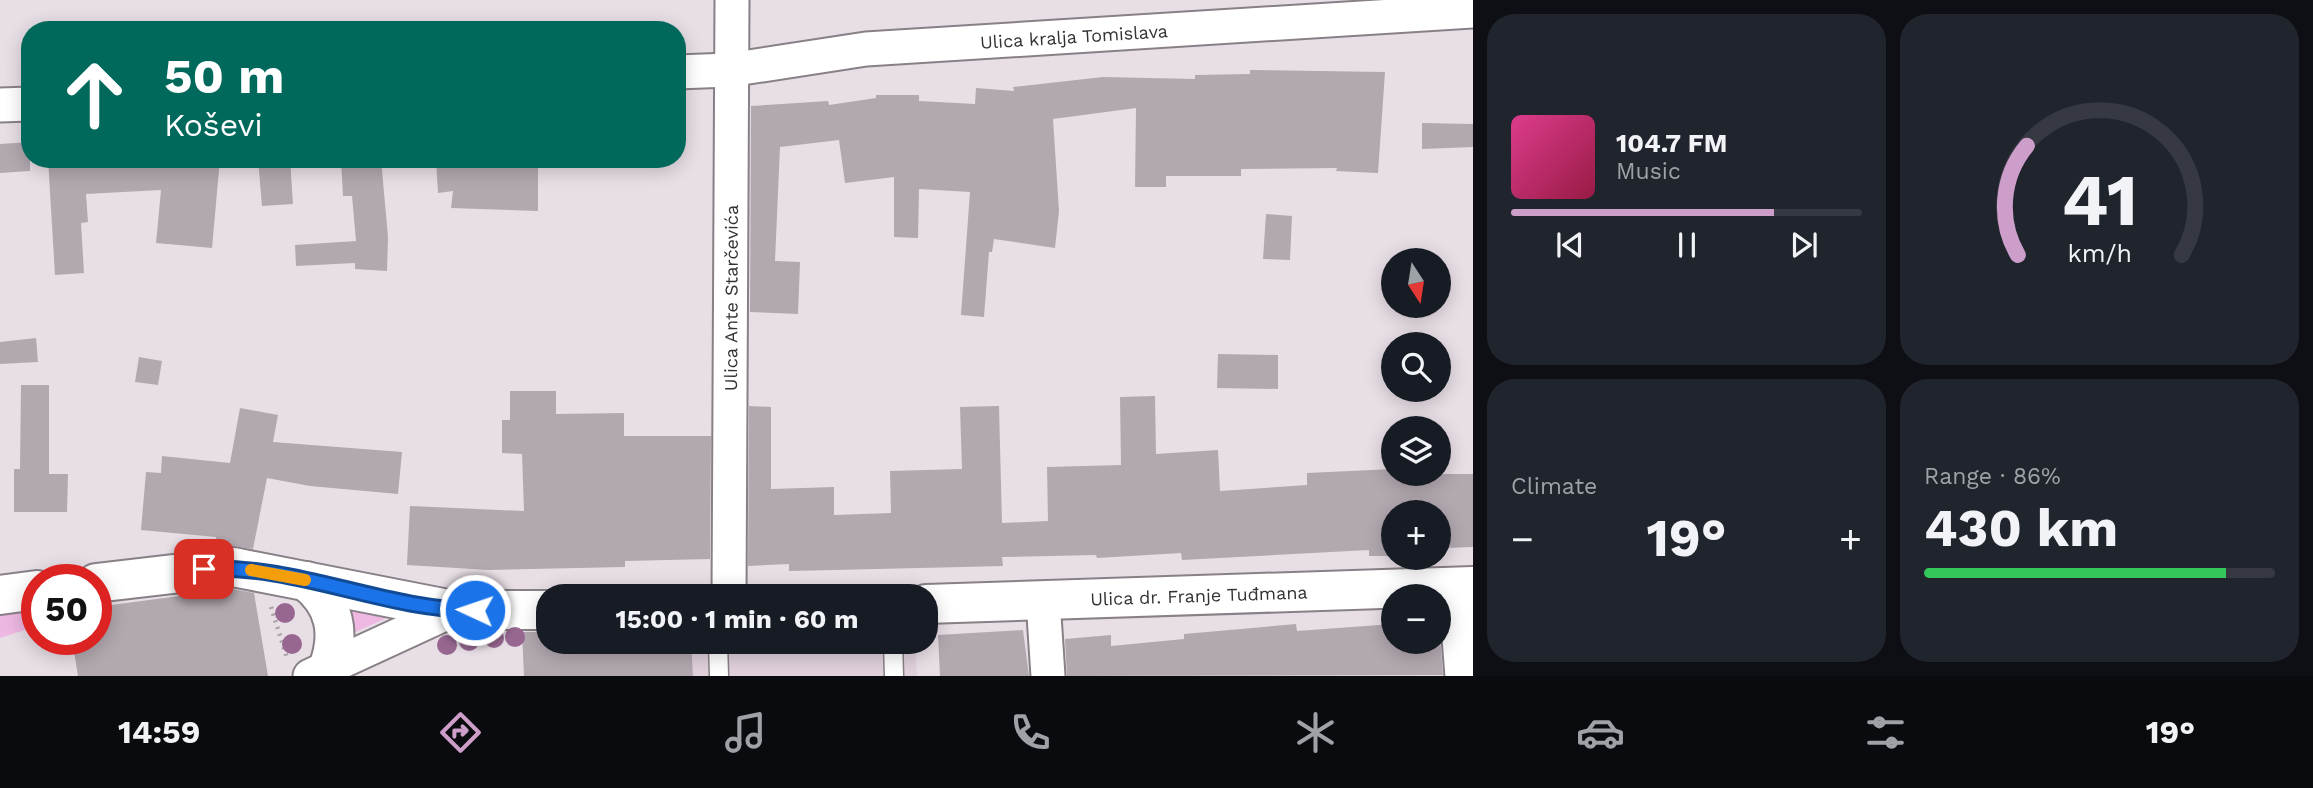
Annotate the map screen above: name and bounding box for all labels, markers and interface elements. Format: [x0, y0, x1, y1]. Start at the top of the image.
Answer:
street label: Ulica kralja Tomislava [979, 20, 1169, 52]
text: 50 m [164, 47, 284, 105]
icon: ahead [49, 49, 140, 140]
text: Koševi [164, 106, 263, 144]
text: 104.7 FM [1616, 128, 1727, 158]
text: Music [1616, 158, 1681, 185]
text: 41 [2061, 158, 2138, 244]
street label: Ulica Ante Starčevića [720, 205, 741, 391]
icon: previous [1551, 226, 1589, 264]
icon: pause [1668, 226, 1706, 264]
icon: next [1785, 226, 1823, 264]
text: km/h [2067, 239, 2132, 268]
north arrow [1381, 248, 1451, 318]
map controls [1381, 248, 1451, 654]
button: search [1381, 332, 1451, 402]
button: layers [1381, 416, 1451, 486]
text: Range · 86% [1924, 463, 2061, 490]
text: Climate [1511, 473, 1597, 500]
text: 430 km [1924, 498, 2118, 559]
button: + [1381, 500, 1451, 570]
text: 19° [1646, 508, 1727, 569]
text: − [1511, 517, 1534, 561]
text: + [1839, 517, 1862, 561]
pin [174, 539, 234, 599]
icon: arrive [185, 550, 223, 588]
speed limit sign: 50 [21, 564, 112, 655]
position arrow [438, 573, 512, 647]
street label: Ulica dr. Franje Tuđmana [1090, 581, 1308, 609]
button: − [1381, 584, 1451, 654]
text: 15:00 · 1 min · 60 m [616, 604, 858, 634]
icon: directions [436, 708, 485, 757]
icon: music [721, 708, 770, 757]
icon: phone [1006, 708, 1055, 757]
icon: climate [1291, 708, 1340, 757]
icon: car [1576, 708, 1625, 757]
icon: filters [1861, 708, 1910, 757]
text: 14:59 [118, 713, 200, 751]
text: 19° [2146, 713, 2195, 751]

